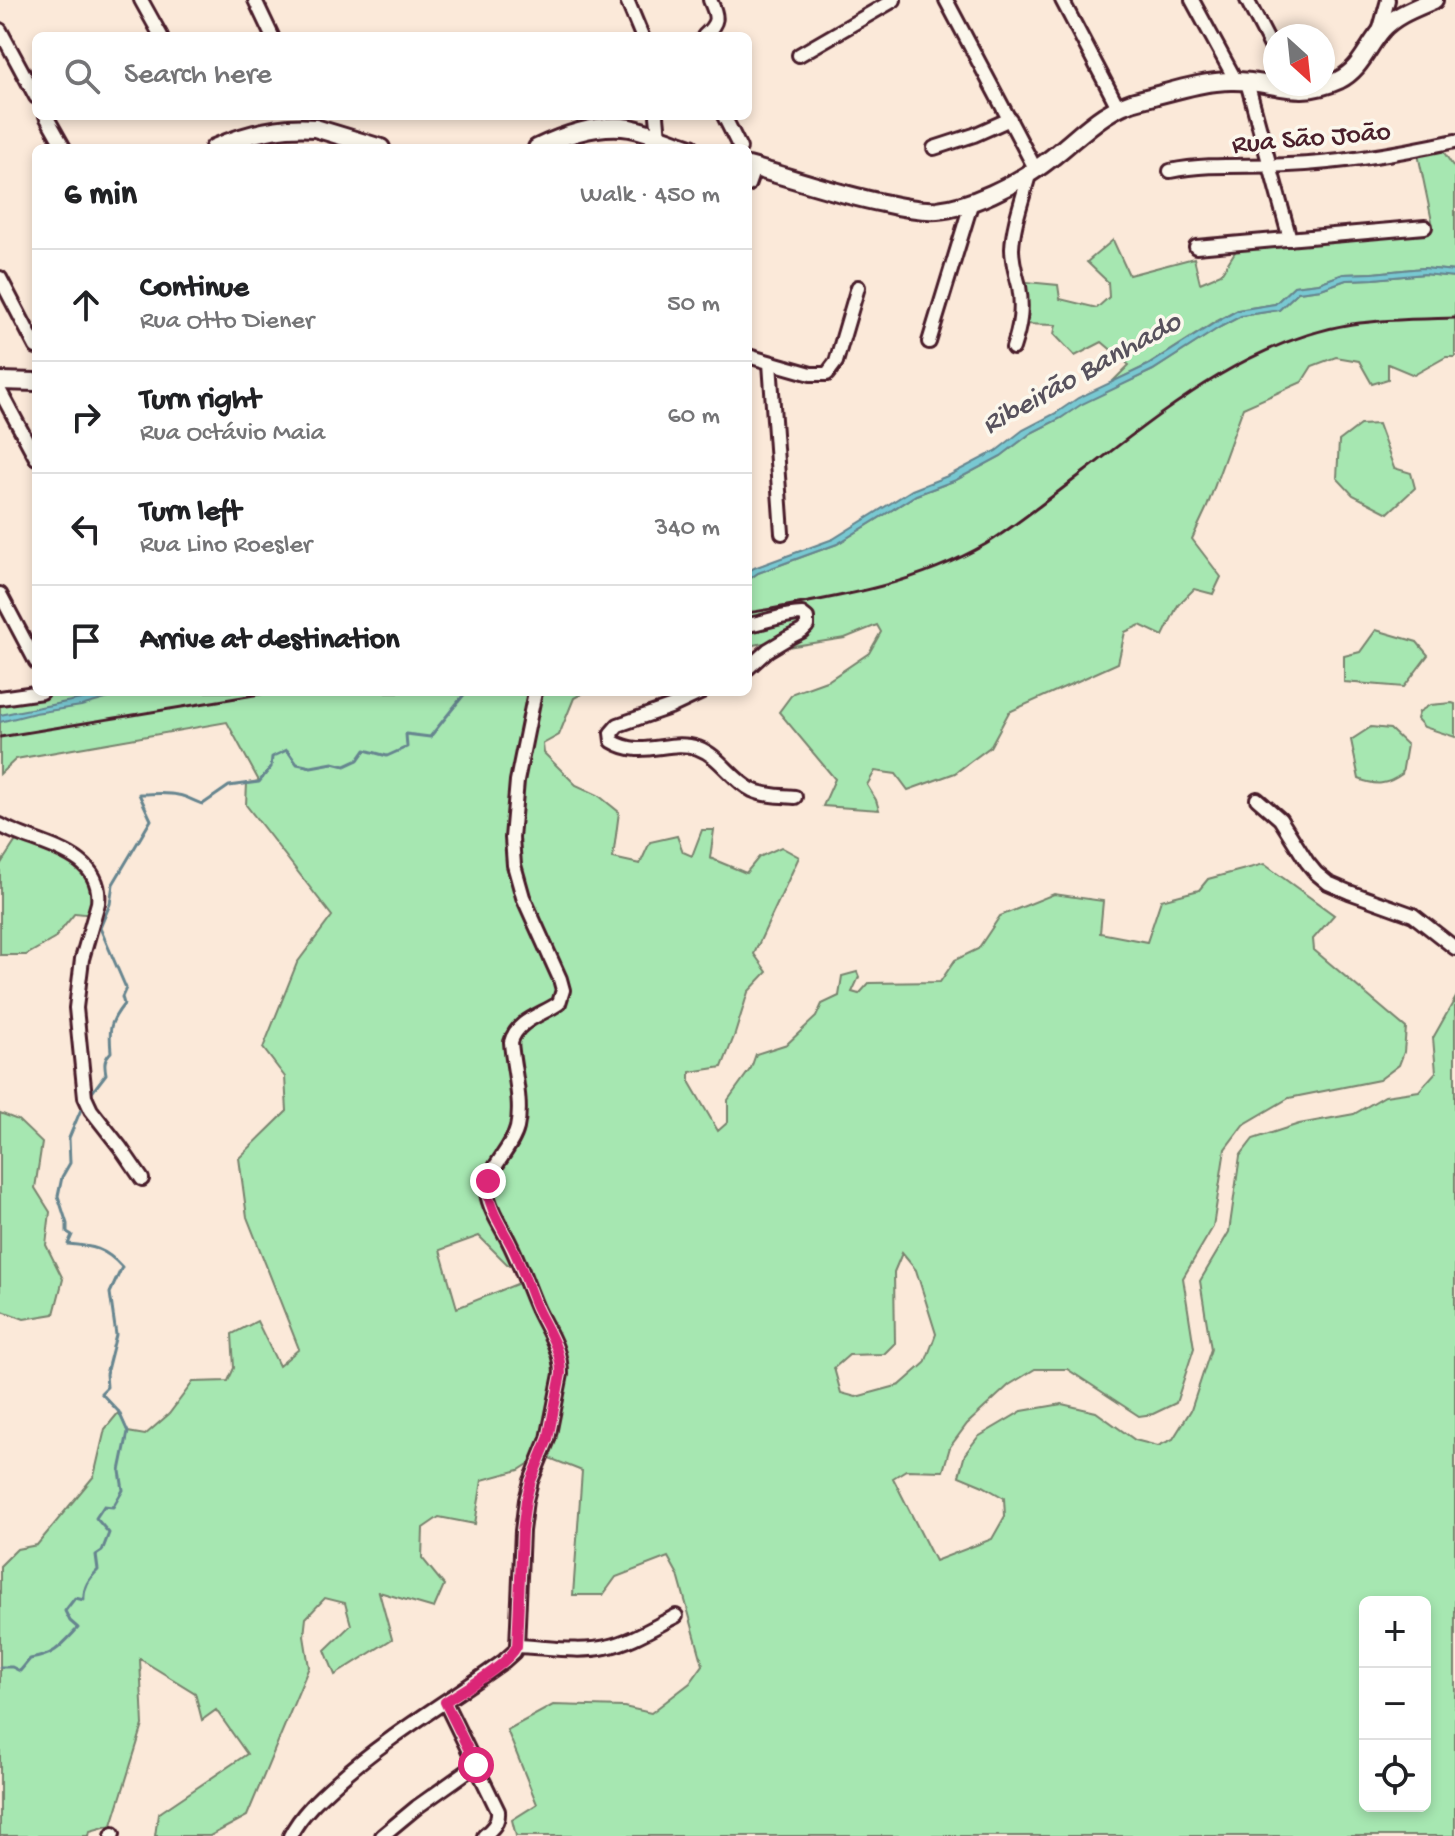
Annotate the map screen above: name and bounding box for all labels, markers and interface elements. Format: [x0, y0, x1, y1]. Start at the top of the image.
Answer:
north arrow [1263, 24, 1335, 96]
search box [32, 32, 752, 120]
icon: search [60, 54, 104, 98]
text: Search here [124, 59, 272, 94]
street label: Rua São João [1231, 116, 1392, 163]
text: 6 min [64, 176, 137, 216]
text: Walk · 450 m [580, 181, 720, 212]
text: Continue [140, 272, 249, 307]
icon: ahead [64, 283, 108, 327]
text: 50 m [667, 290, 720, 321]
water label: Ribeirão Banhado [977, 305, 1189, 444]
text: Rua Otto Diener [140, 307, 314, 338]
text: Turn right [140, 384, 260, 419]
icon: right [64, 395, 108, 439]
text: 60 m [667, 402, 720, 433]
text: Rua Octávio Maia [140, 419, 325, 450]
text: Turn left [140, 496, 241, 531]
icon: left [64, 507, 108, 551]
text: 340 m [655, 514, 720, 545]
text: Rua Lino Roesler [140, 531, 312, 562]
icon: arrive [64, 619, 108, 663]
text: Arrive at destination [140, 624, 400, 659]
route end [470, 1163, 506, 1199]
map controls [1359, 1596, 1431, 1812]
button: + [1359, 1596, 1431, 1668]
button: − [1359, 1668, 1431, 1740]
button: locate [1359, 1740, 1431, 1812]
route start [458, 1747, 494, 1783]

